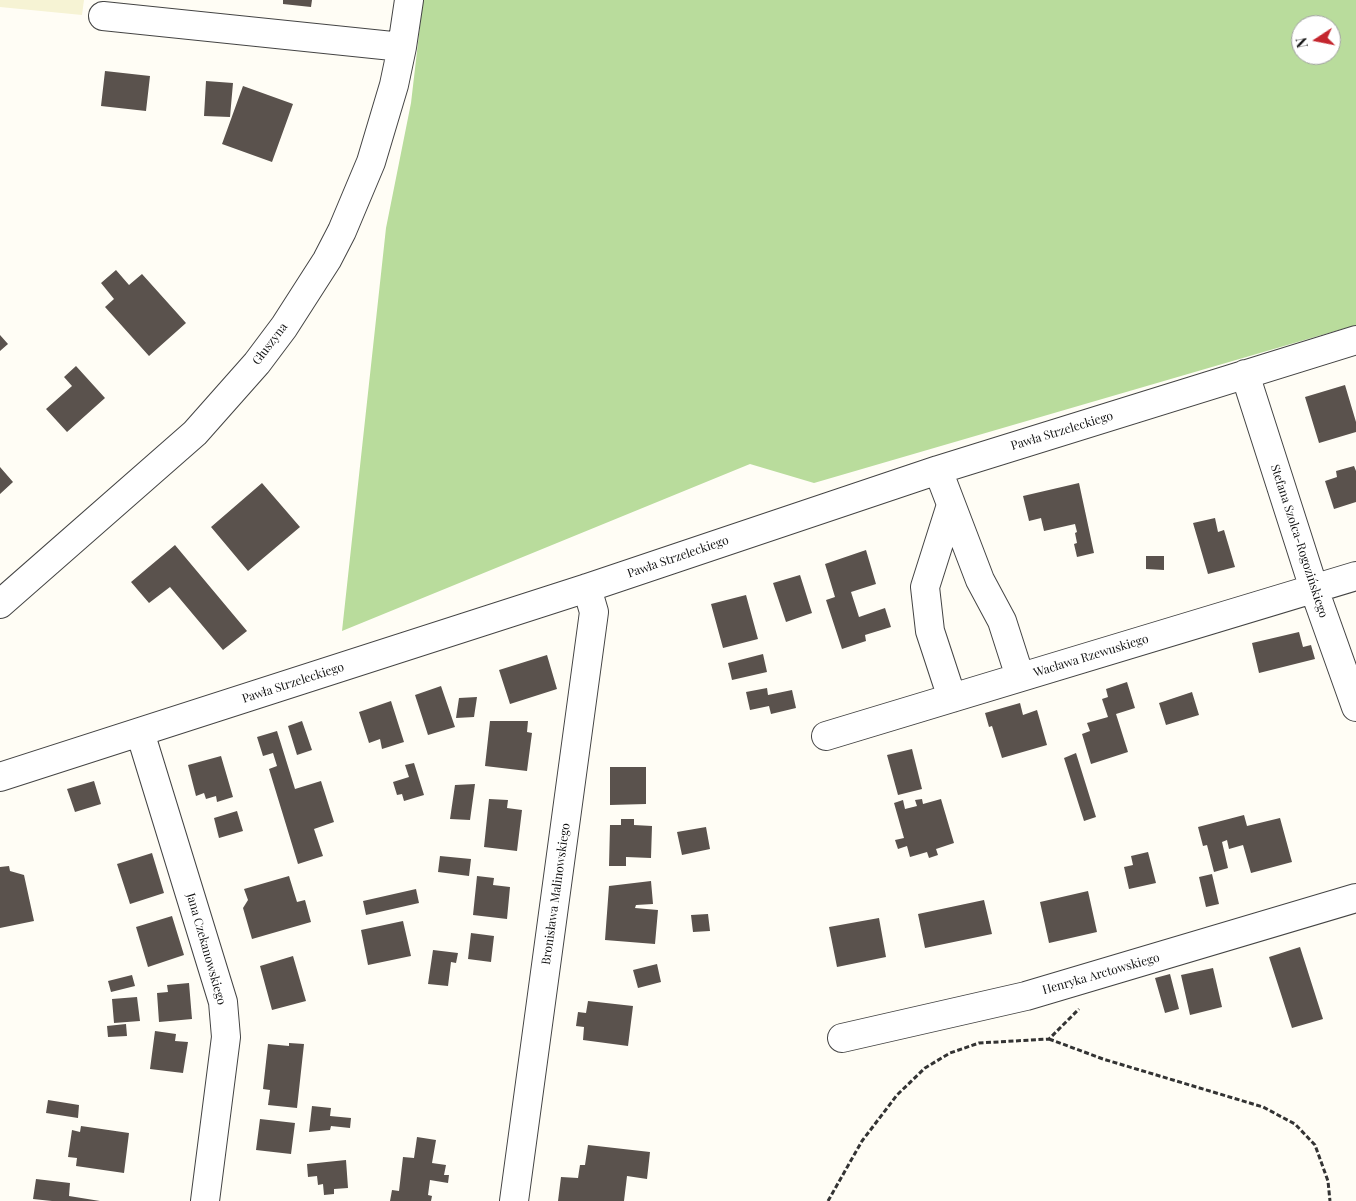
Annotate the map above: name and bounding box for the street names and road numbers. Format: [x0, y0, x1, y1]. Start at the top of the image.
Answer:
street label: Głuszyna [249, 320, 291, 368]
street label: Pawła Strzeleckiego [1009, 409, 1115, 453]
street label: Stefana Szolca-Rogozińskiego [1267, 463, 1331, 619]
street label: Pawła Strzeleckiego [625, 533, 731, 581]
street label: Wacława Rzewuskiego [1032, 632, 1150, 680]
street label: Pawła Strzeleckiego [240, 660, 346, 706]
street label: Bronisława Malinowskiego [539, 822, 573, 966]
street label: Jana Czekanowskiego [183, 892, 229, 1006]
street label: Henryka Arctowskiego [1041, 950, 1161, 998]

